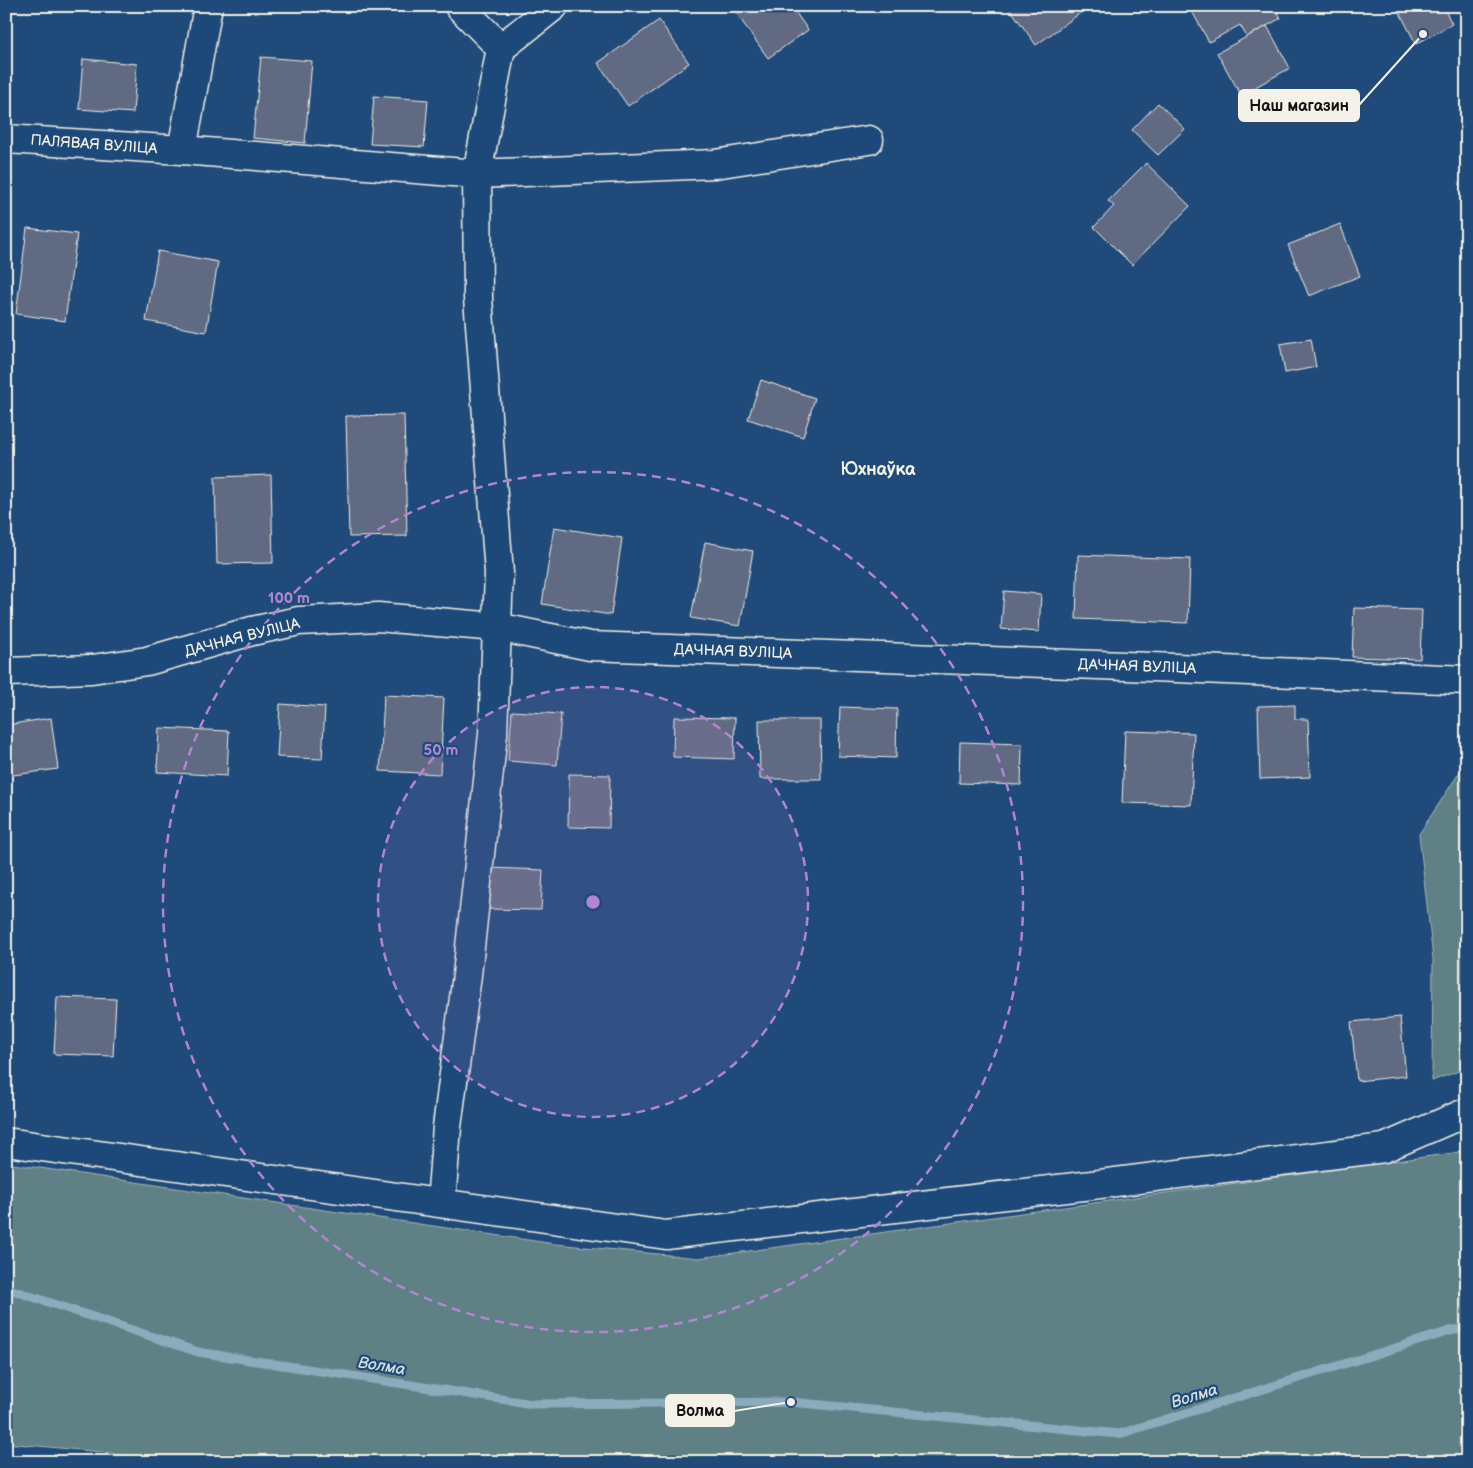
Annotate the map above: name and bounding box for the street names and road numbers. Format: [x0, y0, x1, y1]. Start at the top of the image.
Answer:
street label: ПАЛЯВАЯ ВУЛІЦА [30, 131, 159, 158]
street label: ДАЧНАЯ ВУЛІЦА [182, 614, 303, 661]
street label: ДАЧНАЯ ВУЛІЦА [674, 640, 793, 663]
street label: ДАЧНАЯ ВУЛІЦА [1078, 655, 1197, 678]

